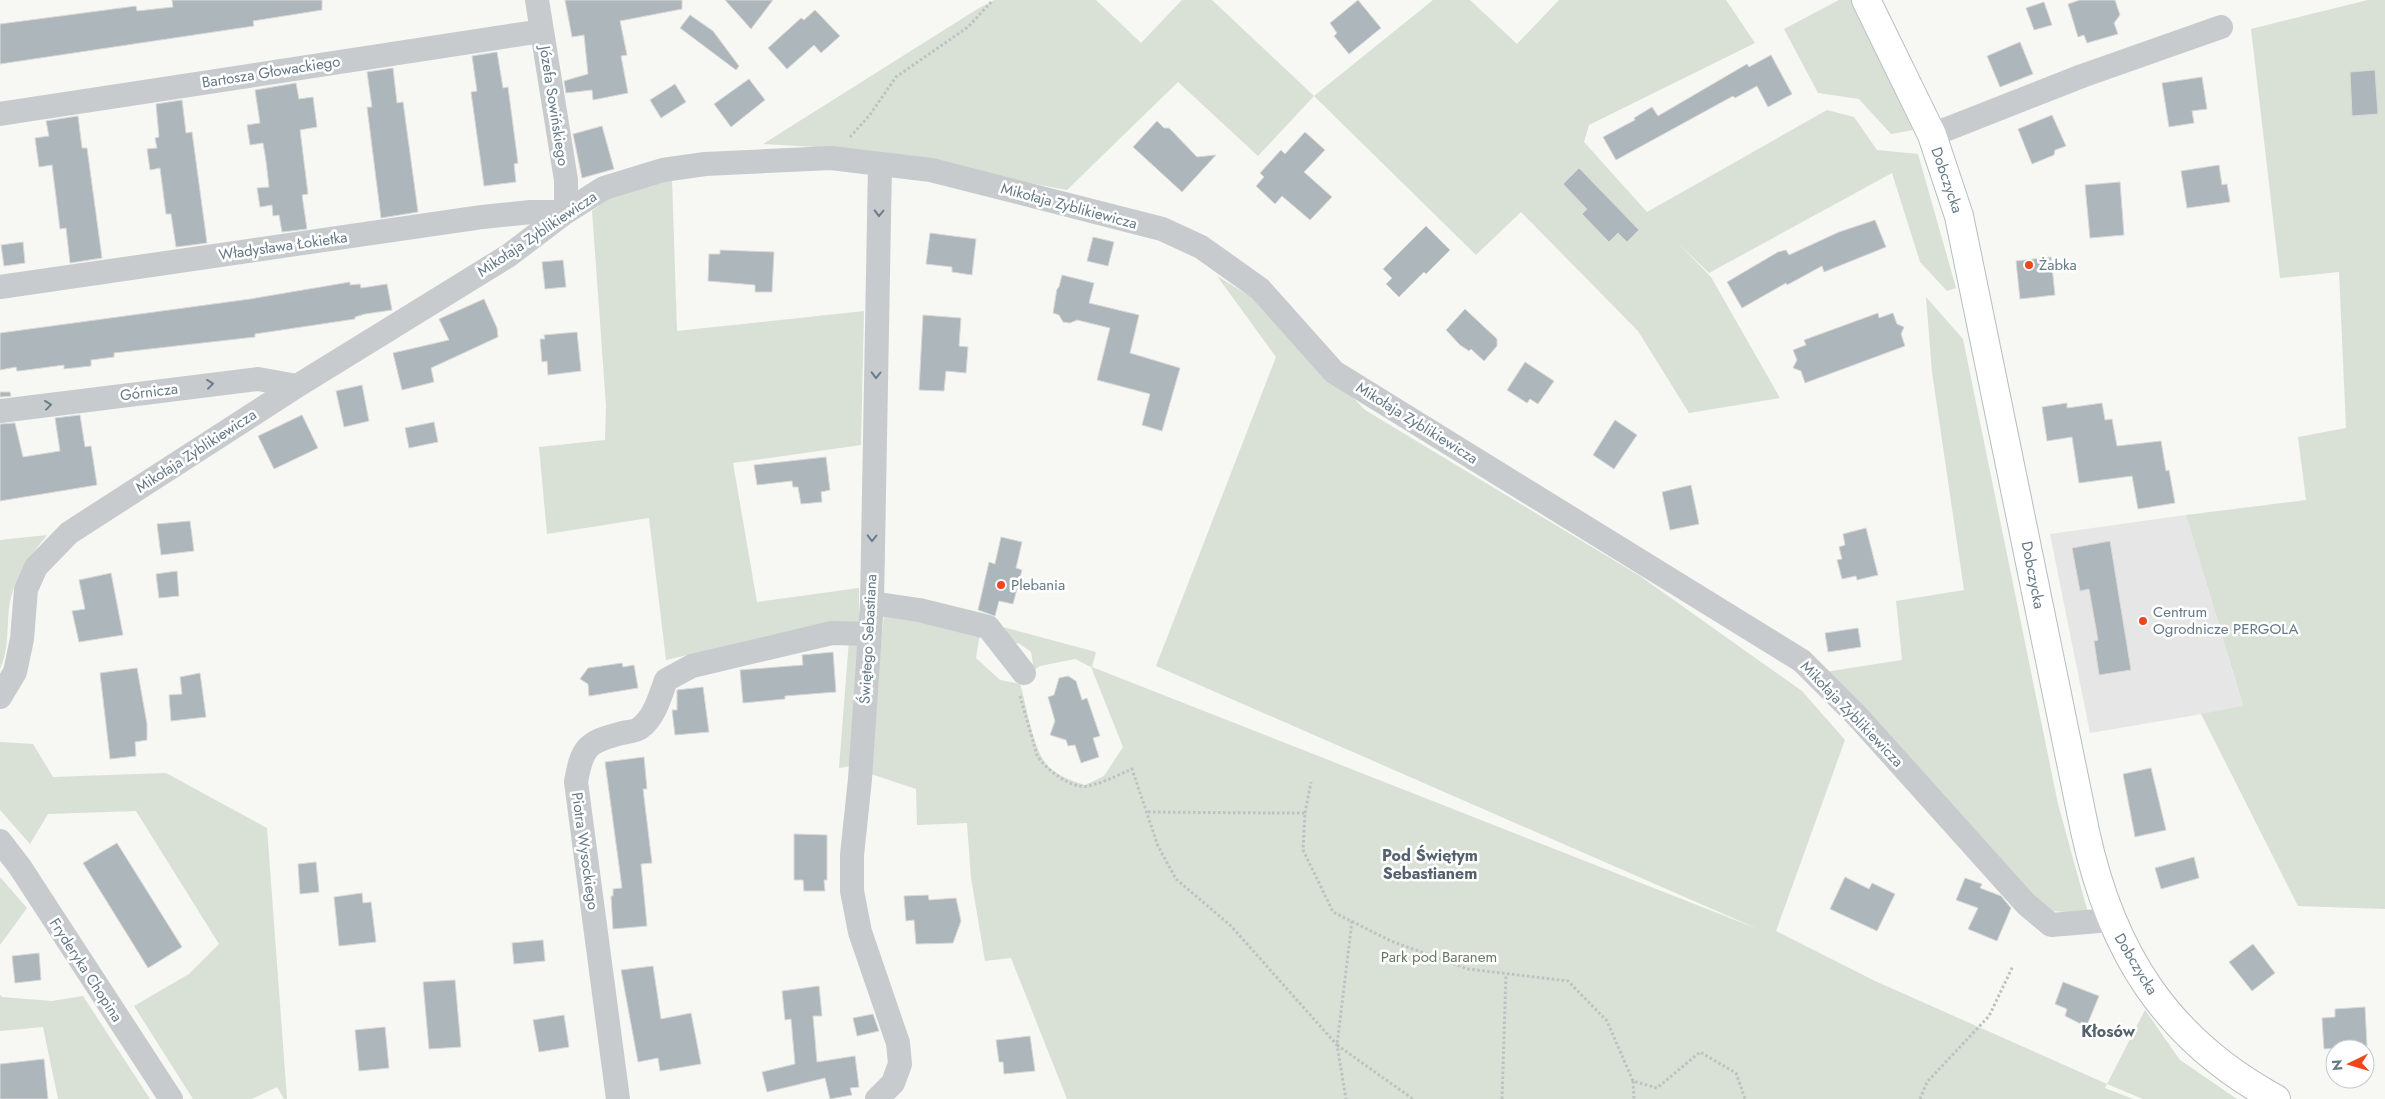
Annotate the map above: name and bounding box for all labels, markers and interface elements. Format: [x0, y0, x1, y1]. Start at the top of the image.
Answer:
street label: Józefa Sowińskiego [533, 42, 574, 168]
street label: Bartosza Głowackiego [200, 50, 342, 94]
street label: Dobczycka [1925, 144, 1969, 216]
street label: Mikołaja Zyblikiewicza [999, 177, 1139, 235]
street label: Mikołaja Zyblikiewicza [473, 186, 601, 282]
one-way arrow [874, 210, 884, 217]
street label: Władysława Łokietka [217, 226, 349, 266]
place label: Żabka [2039, 254, 2077, 276]
marker: Żabka [2023, 259, 2035, 271]
one-way arrow [871, 372, 881, 380]
street label: Mikołaja Zyblikiewicza [1352, 377, 1482, 469]
street label: Górnicza [119, 378, 179, 406]
one-way arrow [206, 379, 214, 390]
one-way arrow [45, 400, 53, 411]
street label: Mikołaja Zyblikiewicza [131, 404, 261, 498]
one-way arrow [867, 534, 878, 542]
street label: Dobczycka [2016, 539, 2050, 611]
street label: Świętego Sebastiana [854, 573, 882, 705]
place label: Plebania [1011, 574, 1065, 596]
marker: Plebania [995, 579, 1007, 591]
place label: Centrum Ogrodnicze PERGOLA [2153, 601, 2298, 640]
marker: Centrum Ogrodnicze PERGOLA [2137, 615, 2149, 627]
street label: Mikołaja Zyblikiewicza [1795, 656, 1909, 772]
street label: Piotra Wysockiego [566, 791, 604, 911]
district label: Pod Świętym Sebastianem [1382, 844, 1478, 885]
street label: Fryderyka Chopina [44, 914, 128, 1026]
street label: Dobczycka [2109, 929, 2163, 999]
park label: Park pod Baranem [1381, 946, 1497, 968]
district label: Kłosów [2081, 1020, 2136, 1043]
north arrow [2325, 1039, 2375, 1089]
text: N [2327, 1059, 2347, 1072]

